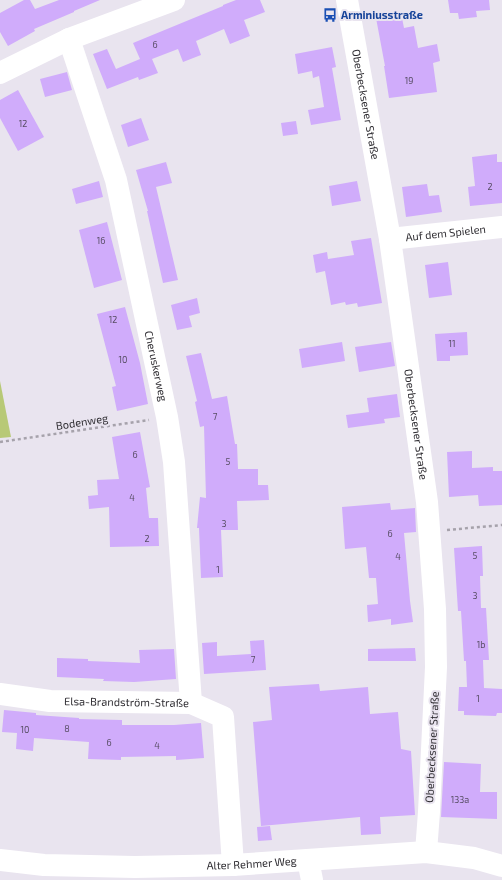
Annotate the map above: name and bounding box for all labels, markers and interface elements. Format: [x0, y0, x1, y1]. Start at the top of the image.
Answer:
bus stop icon: Arminiusstraße [322, 7, 338, 23]
place label: Arminiusstraße [341, 8, 423, 21]
house number: 6 [152, 39, 158, 50]
street label: Oberbecksener Straße [350, 48, 383, 160]
house number: 19 [405, 75, 413, 86]
house number: 12 [19, 118, 27, 129]
house number: 2 [487, 181, 493, 192]
street label: Auf dem Spielen [405, 222, 486, 243]
house number: 16 [97, 235, 105, 246]
house number: 12 [109, 314, 117, 325]
street label: Cheruskerweg [143, 330, 170, 402]
house number: 11 [448, 338, 456, 349]
house number: 10 [118, 354, 128, 365]
street label: Oberbecksener Straße [402, 368, 431, 481]
street label: Bodenweg [55, 411, 109, 432]
house number: 7 [213, 411, 218, 422]
house number: 6 [132, 449, 138, 460]
house number: 5 [226, 456, 231, 467]
house number: 4 [129, 492, 135, 503]
house number: 3 [221, 518, 227, 529]
house number: 6 [387, 528, 393, 539]
house number: 2 [144, 533, 150, 544]
house number: 5 [473, 550, 478, 561]
house number: 4 [395, 551, 401, 562]
house number: 1 [216, 564, 220, 575]
house number: 3 [472, 590, 478, 601]
house number: 1b [477, 639, 485, 650]
house number: 7 [251, 654, 256, 665]
street label: Oberbecksener Straße [422, 691, 441, 803]
house number: 1 [476, 693, 480, 704]
street label: Elsa-Brandström-Straße [64, 694, 189, 709]
house number: 8 [64, 723, 70, 734]
house number: 10 [20, 724, 30, 735]
house number: 6 [106, 737, 112, 748]
house number: 4 [154, 740, 160, 751]
house number: 133a [451, 794, 469, 805]
street label: Alter Rehmer Weg [206, 854, 297, 872]

